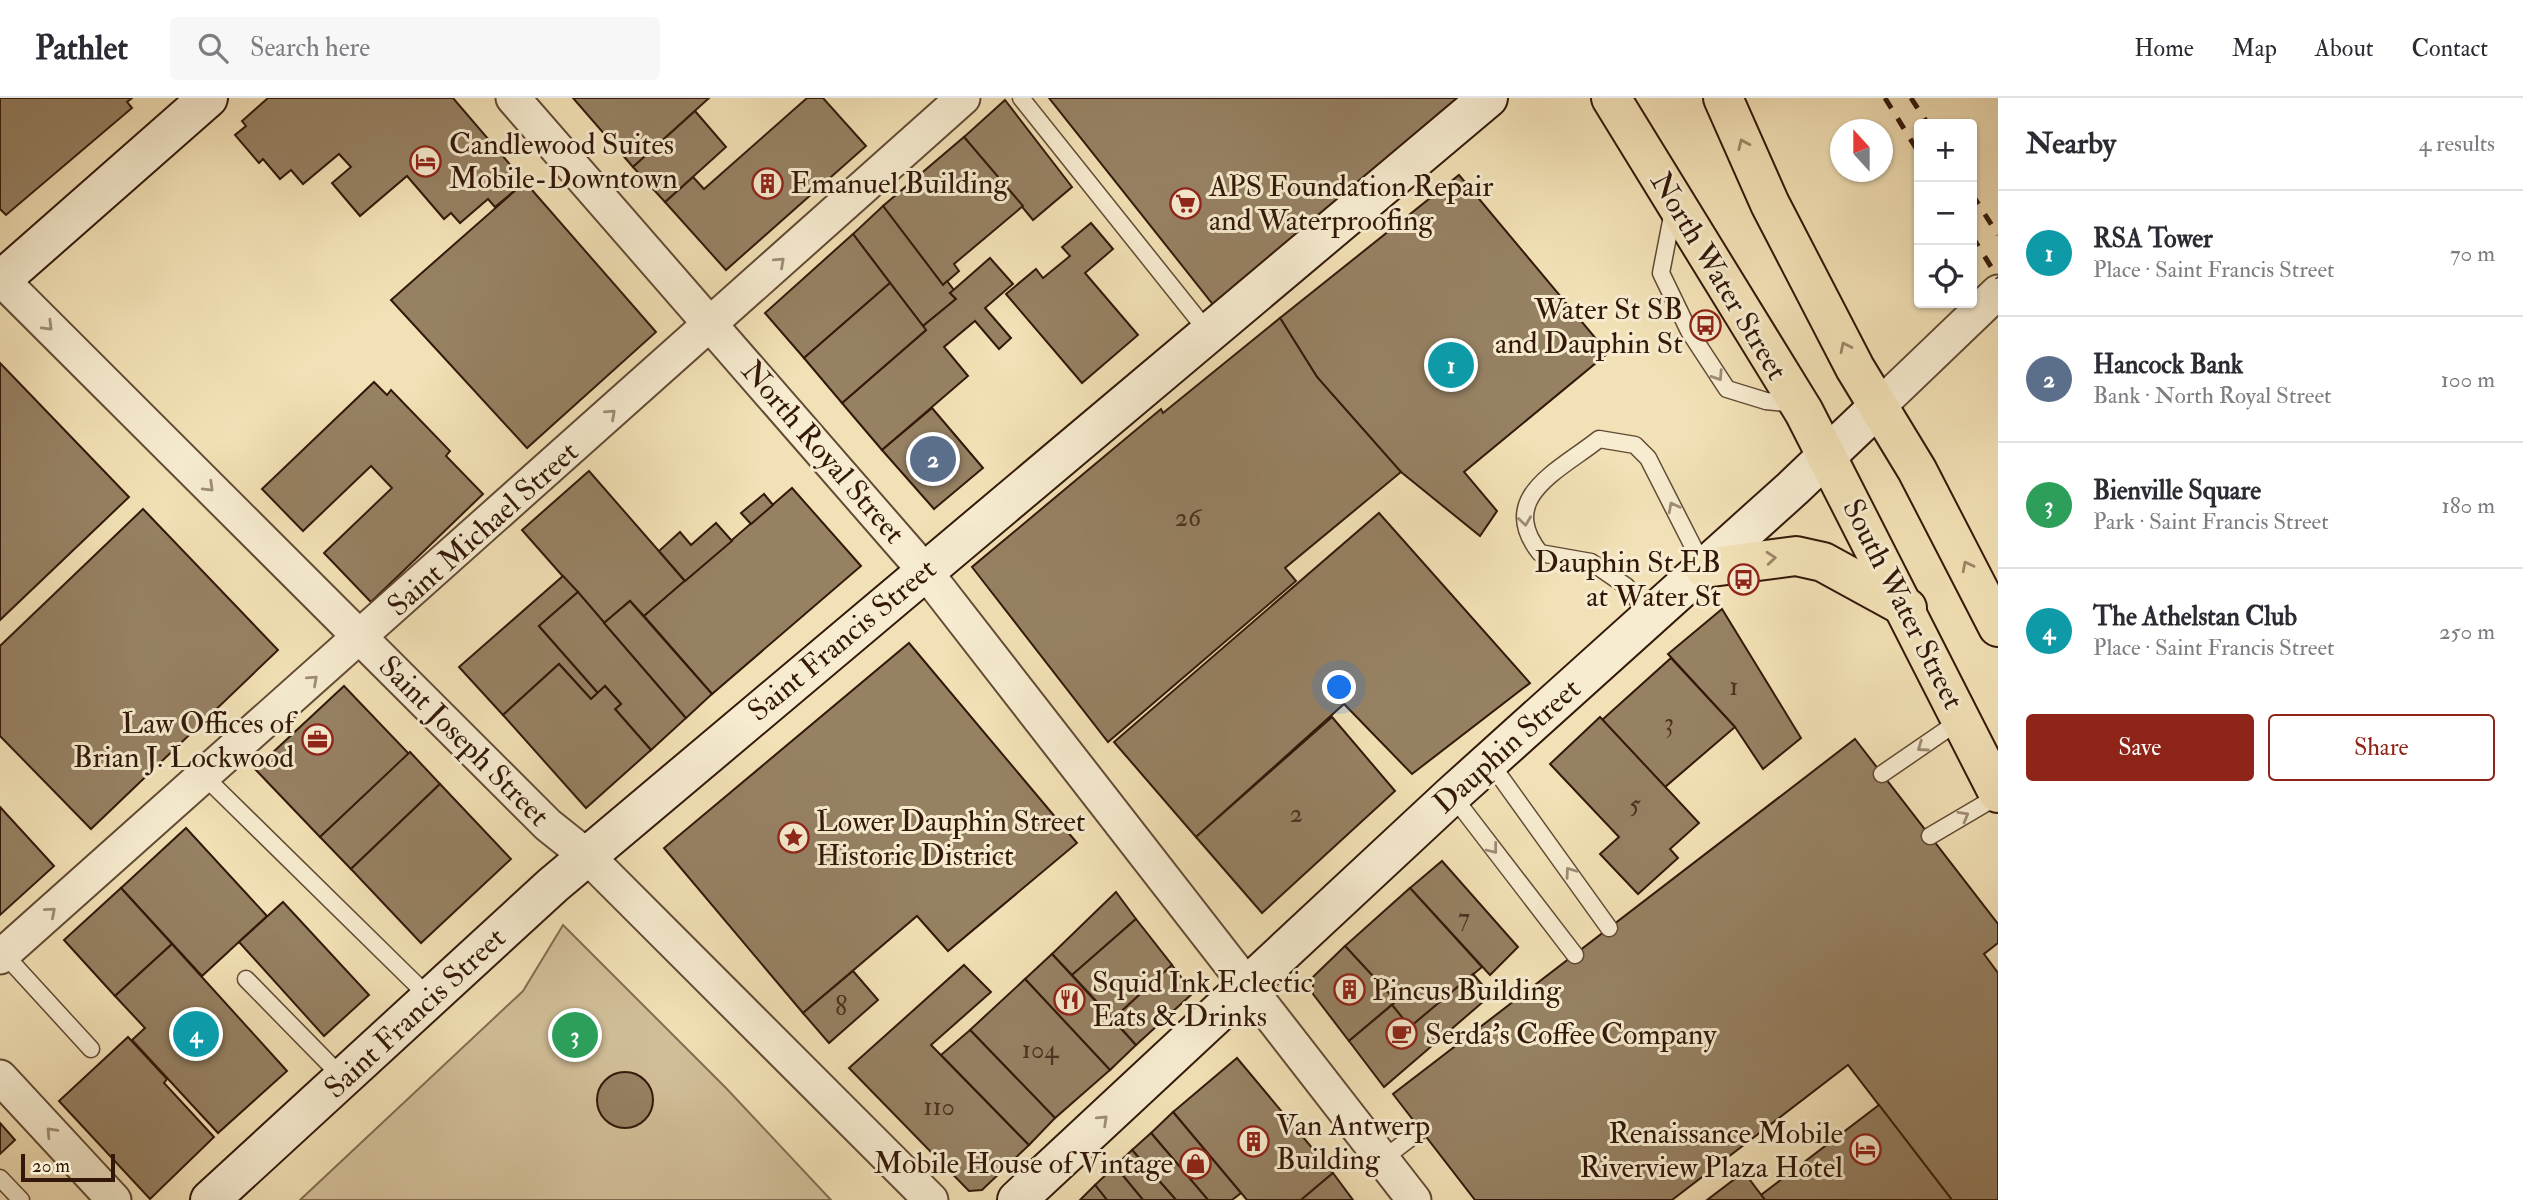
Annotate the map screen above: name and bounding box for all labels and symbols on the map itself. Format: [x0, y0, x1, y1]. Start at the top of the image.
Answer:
north arrow [1830, 119, 1893, 182]
place label: Candlewood Suites Mobile-Downtown [449, 126, 678, 197]
one-way arrow [1737, 139, 1751, 151]
hotel icon: Candlewood Suites Mobile-Downtown [409, 144, 443, 178]
place label: Emanuel Building [790, 165, 1009, 202]
street label: North Water Street [1642, 165, 1796, 387]
building icon: Emanuel Building [750, 166, 784, 200]
place label: APS Foundation Repair and Waterproofing [1208, 168, 1493, 239]
supermarket icon: APS Foundation Repair and Waterproofing [1169, 186, 1203, 220]
one-way arrow [772, 258, 785, 271]
place label: Water St SB and Dauphin St [1495, 291, 1683, 362]
bus stop icon: Water St SB and Dauphin St [1689, 309, 1723, 343]
one-way arrow [40, 318, 53, 331]
pin: 1 [1428, 339, 1474, 391]
one-way arrow [1839, 342, 1853, 354]
street label: North Royal Street [733, 353, 913, 551]
one-way arrow [1710, 369, 1723, 382]
one-way arrow [602, 410, 615, 422]
street label: Saint Michael Street [380, 433, 586, 624]
pin: 2 [910, 433, 956, 485]
one-way arrow [201, 479, 214, 492]
street label: South Water Street [1834, 493, 1972, 715]
house number: 26 [1175, 502, 1203, 534]
one-way arrow [1668, 502, 1682, 514]
one-way arrow [1517, 515, 1532, 527]
place label: Dauphin St EB at Water St [1534, 544, 1721, 615]
street label: Saint Francis Street [740, 550, 944, 729]
one-way arrow [1766, 551, 1777, 566]
one-way arrow [1961, 561, 1975, 573]
bus stop icon: Dauphin St EB at Water St [1727, 562, 1761, 596]
street label: Saint Joseph Street [371, 648, 557, 834]
your location [1322, 670, 1356, 704]
street label: Dauphin Street [1426, 670, 1588, 822]
house number: 1 [1729, 671, 1739, 703]
one-way arrow [305, 676, 318, 688]
place label: Law Offices of Brian J. Lockwood [73, 705, 298, 776]
house number: 3 [1664, 707, 1674, 739]
office icon: Law Offices of Brian J. Lockwood [300, 723, 334, 757]
one-way arrow [1917, 739, 1930, 751]
house number: 5 [1629, 789, 1641, 821]
house number: 2 [1289, 798, 1303, 830]
place label: Lower Dauphin Street Historic District [816, 803, 1086, 874]
one-way arrow [1956, 811, 1969, 824]
place icon: Lower Dauphin Street Historic District [776, 821, 810, 855]
one-way arrow [1485, 841, 1498, 854]
one-way arrow [1565, 867, 1578, 880]
house number: 7 [1458, 902, 1470, 934]
one-way arrow [43, 908, 56, 920]
street label: Saint Francis Street [317, 919, 513, 1106]
place label: Squid Ink Eclectic Eats & Drinks [1092, 964, 1313, 1035]
place label: Pincus Building [1372, 972, 1562, 1009]
building icon: Pincus Building [1332, 973, 1366, 1007]
restaurant icon: Squid Ink Eclectic Eats & Drinks [1052, 982, 1086, 1016]
house number: 8 [835, 991, 847, 1023]
pin: 4 [173, 1008, 219, 1060]
pin: 3 [552, 1009, 598, 1061]
place label: Serda's Coffee Company [1425, 1016, 1717, 1053]
cafe icon: Serda's Coffee Company [1385, 1017, 1419, 1051]
house number: 104 [1022, 1034, 1059, 1066]
house number: 110 [923, 1091, 955, 1123]
place label: Van Antwerp Building [1276, 1107, 1430, 1178]
place label: Renaissance Mobile Riverview Plaza Hotel [1580, 1115, 1843, 1186]
one-way arrow [1094, 1116, 1107, 1128]
building icon: Van Antwerp Building [1236, 1125, 1270, 1159]
one-way arrow [46, 1127, 59, 1140]
hotel icon: Renaissance Mobile Riverview Plaza Hotel [1849, 1133, 1883, 1167]
place label: Mobile House of Vintage [874, 1145, 1173, 1182]
shop icon: Mobile House of Vintage [1179, 1146, 1213, 1180]
scale bar [21, 1151, 116, 1183]

